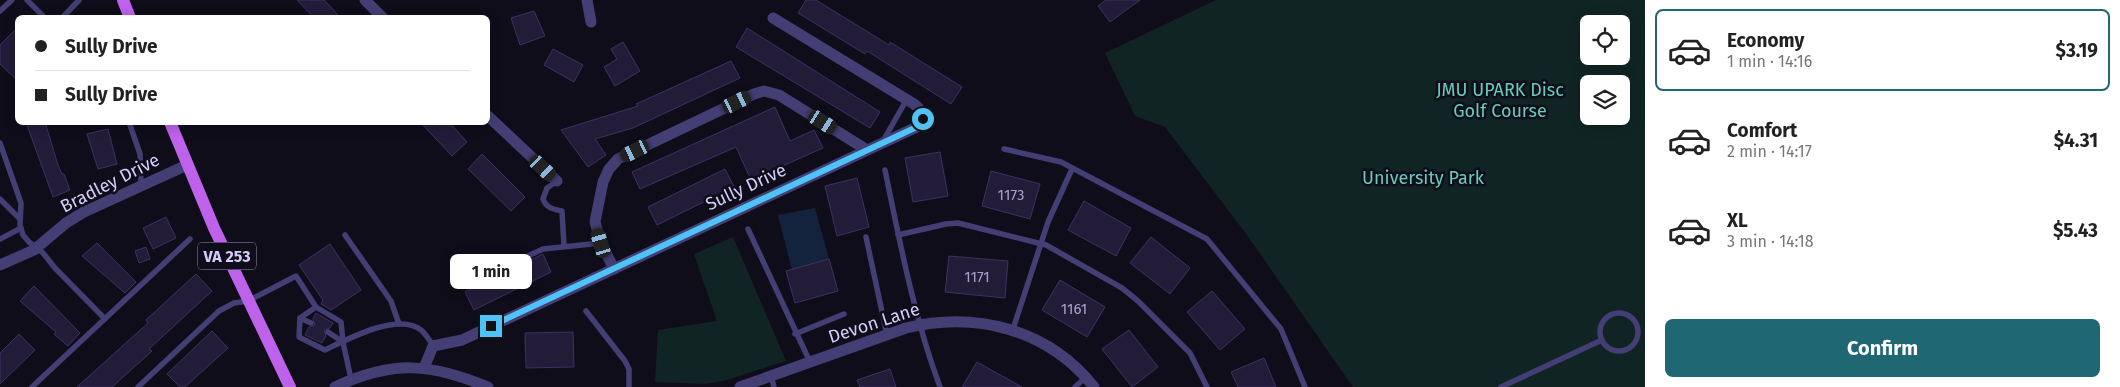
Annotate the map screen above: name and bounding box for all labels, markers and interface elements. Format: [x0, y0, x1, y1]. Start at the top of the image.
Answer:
map controls [1580, 15, 1630, 125]
button: locate [1580, 15, 1630, 65]
icon: car [1667, 28, 1712, 73]
text: Economy [1727, 29, 1804, 52]
text: Sully Drive [65, 35, 158, 58]
text: $3.19 [2056, 39, 2098, 62]
text: 1 min · 14:16 [1727, 52, 1812, 71]
button: layers [1580, 75, 1630, 125]
park label: JMU UPARK Disc Golf Course [1436, 79, 1564, 122]
text: Sully Drive [65, 83, 158, 106]
car [720, 89, 753, 115]
car [806, 108, 839, 136]
route start [912, 108, 934, 130]
icon: car [1667, 118, 1712, 163]
text: Comfort [1727, 119, 1797, 142]
text: $4.31 [2054, 129, 2098, 152]
car [618, 138, 651, 164]
text: 2 min · 14:17 [1727, 142, 1812, 161]
street label: Bradley Drive [57, 149, 163, 217]
car [526, 152, 559, 184]
street label: Sully Drive [702, 159, 790, 215]
park label: University Park [1362, 167, 1485, 189]
house number: 1173 [998, 186, 1024, 204]
icon: car [1667, 208, 1712, 253]
text: XL [1727, 209, 1748, 232]
text: $5.43 [2053, 219, 2098, 242]
car [589, 226, 612, 260]
text: 3 min · 14:18 [1727, 232, 1814, 251]
road number: VA 253 [198, 242, 256, 270]
callout: 1 min [450, 254, 532, 288]
text: 1 min [472, 262, 510, 281]
house number: 1171 [964, 268, 990, 286]
street label: Devon Lane [825, 298, 923, 348]
house number: 1161 [1061, 300, 1087, 318]
route end [480, 315, 502, 337]
button: Confirm [1665, 319, 2100, 377]

